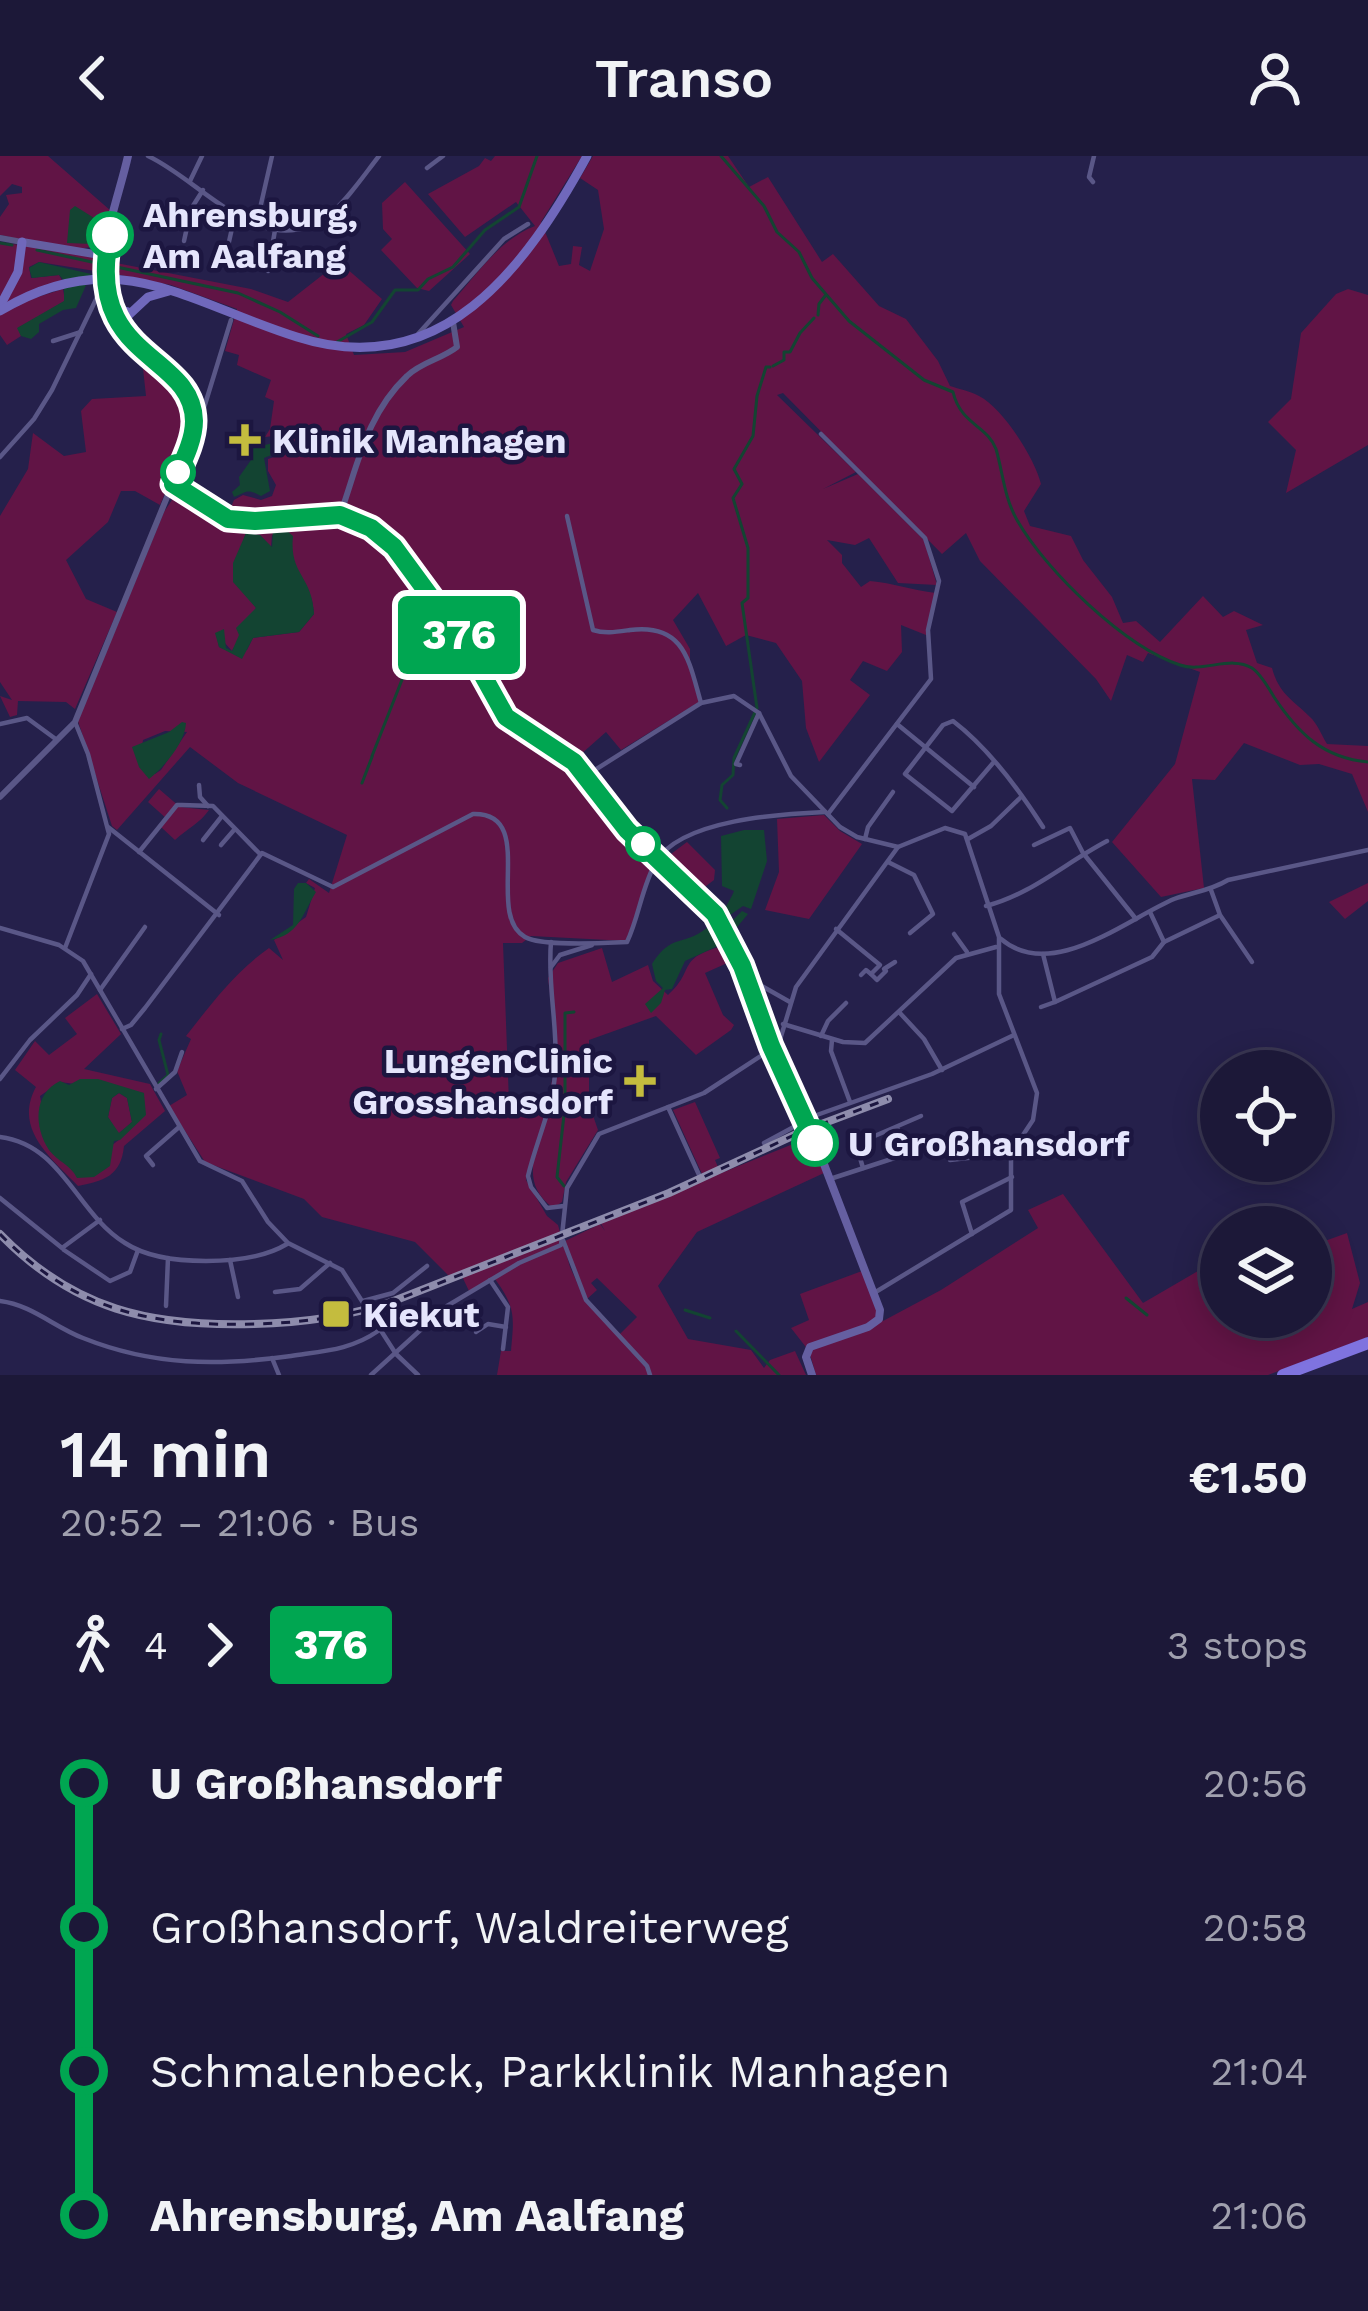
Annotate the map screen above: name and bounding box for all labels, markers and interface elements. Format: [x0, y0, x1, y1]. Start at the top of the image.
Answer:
icon: back [60, 45, 126, 111]
icon: person [1242, 45, 1308, 111]
text: Transo [595, 47, 773, 110]
place label: Ahrensburg, Am Aalfang [143, 194, 358, 277]
marker: Ahrensburg, Am Aalfang [88, 213, 132, 257]
place label: Klinik Manhagen [272, 420, 567, 462]
marker: Klinik Manhagen [229, 424, 261, 456]
unlabelled marker [162, 456, 194, 488]
line badge: 376 [390, 596, 528, 674]
text: 376 [422, 610, 496, 659]
unlabelled marker [627, 828, 659, 860]
place label: LungenClinic Grosshansdorf [352, 1040, 613, 1123]
map controls [1200, 1050, 1332, 1338]
button: locate [1200, 1050, 1332, 1182]
marker: LungenClinic Grosshansdorf [624, 1065, 656, 1097]
marker: U Großhansdorf [793, 1121, 837, 1165]
place label: U Großhansdorf [848, 1123, 1130, 1165]
button: layers [1200, 1206, 1332, 1338]
place label: Kiekut [363, 1294, 480, 1336]
marker: Kiekut [320, 1298, 352, 1330]
text: 14 min [60, 1416, 271, 1493]
text: €1.50 [1189, 1451, 1308, 1504]
text: 20:52 – 21:06 · Bus [60, 1500, 419, 1545]
icon: walk [60, 1612, 126, 1678]
icon: forward [186, 1612, 252, 1678]
text: 376 [294, 1620, 368, 1669]
text: 4 [144, 1623, 168, 1668]
text: 3 stops [1167, 1623, 1308, 1668]
text: U Großhansdorf [150, 1757, 502, 1810]
text: 20:56 [1203, 1761, 1308, 1806]
text: Großhansdorf, Waldreiterweg [150, 1901, 789, 1954]
text: 20:58 [1203, 1905, 1308, 1950]
text: Schmalenbeck, Parkklinik Manhagen [150, 2045, 950, 2098]
text: 21:04 [1210, 2049, 1308, 2094]
text: Ahrensburg, Am Aalfang [150, 2189, 684, 2242]
text: 21:06 [1211, 2193, 1308, 2238]

